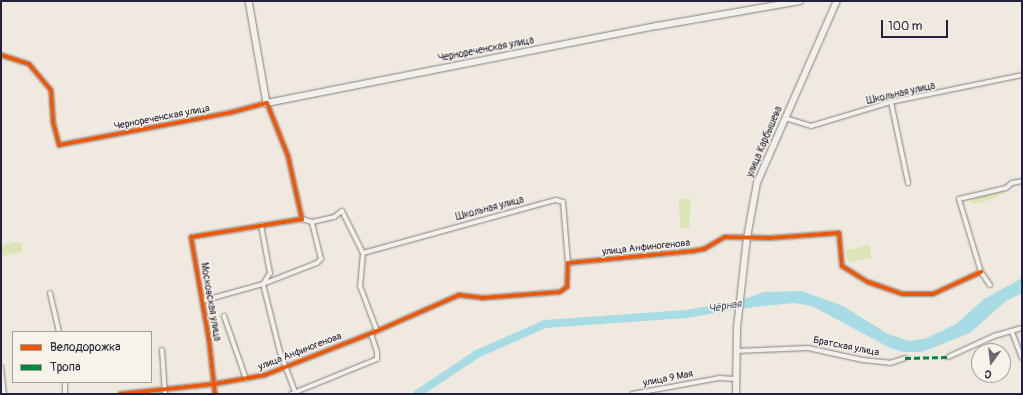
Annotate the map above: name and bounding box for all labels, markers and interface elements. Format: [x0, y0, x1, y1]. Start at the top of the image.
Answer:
scale bar [883, 12, 950, 38]
text: 100 m [888, 19, 922, 34]
street label: Чернореченская улица [437, 35, 535, 65]
street label: Школьная улица [866, 80, 936, 108]
street label: Чернореченская улица [113, 103, 211, 133]
street label: улица Карбышева [745, 105, 785, 179]
street label: Школьная улица [455, 194, 525, 224]
street label: улица Анфиногенова [601, 237, 691, 259]
street label: Московская улица [197, 262, 223, 342]
water label: Чёрная [707, 298, 743, 316]
legend [12, 331, 152, 383]
street label: улица Анфиногенова [256, 331, 344, 373]
street label: Братская улица [812, 335, 880, 359]
text: Велодорожка [50, 340, 121, 355]
north arrow [971, 343, 1011, 383]
text: Тропа [50, 360, 80, 375]
text: С [983, 367, 993, 381]
street label: улица 9 Мая [642, 368, 694, 390]

